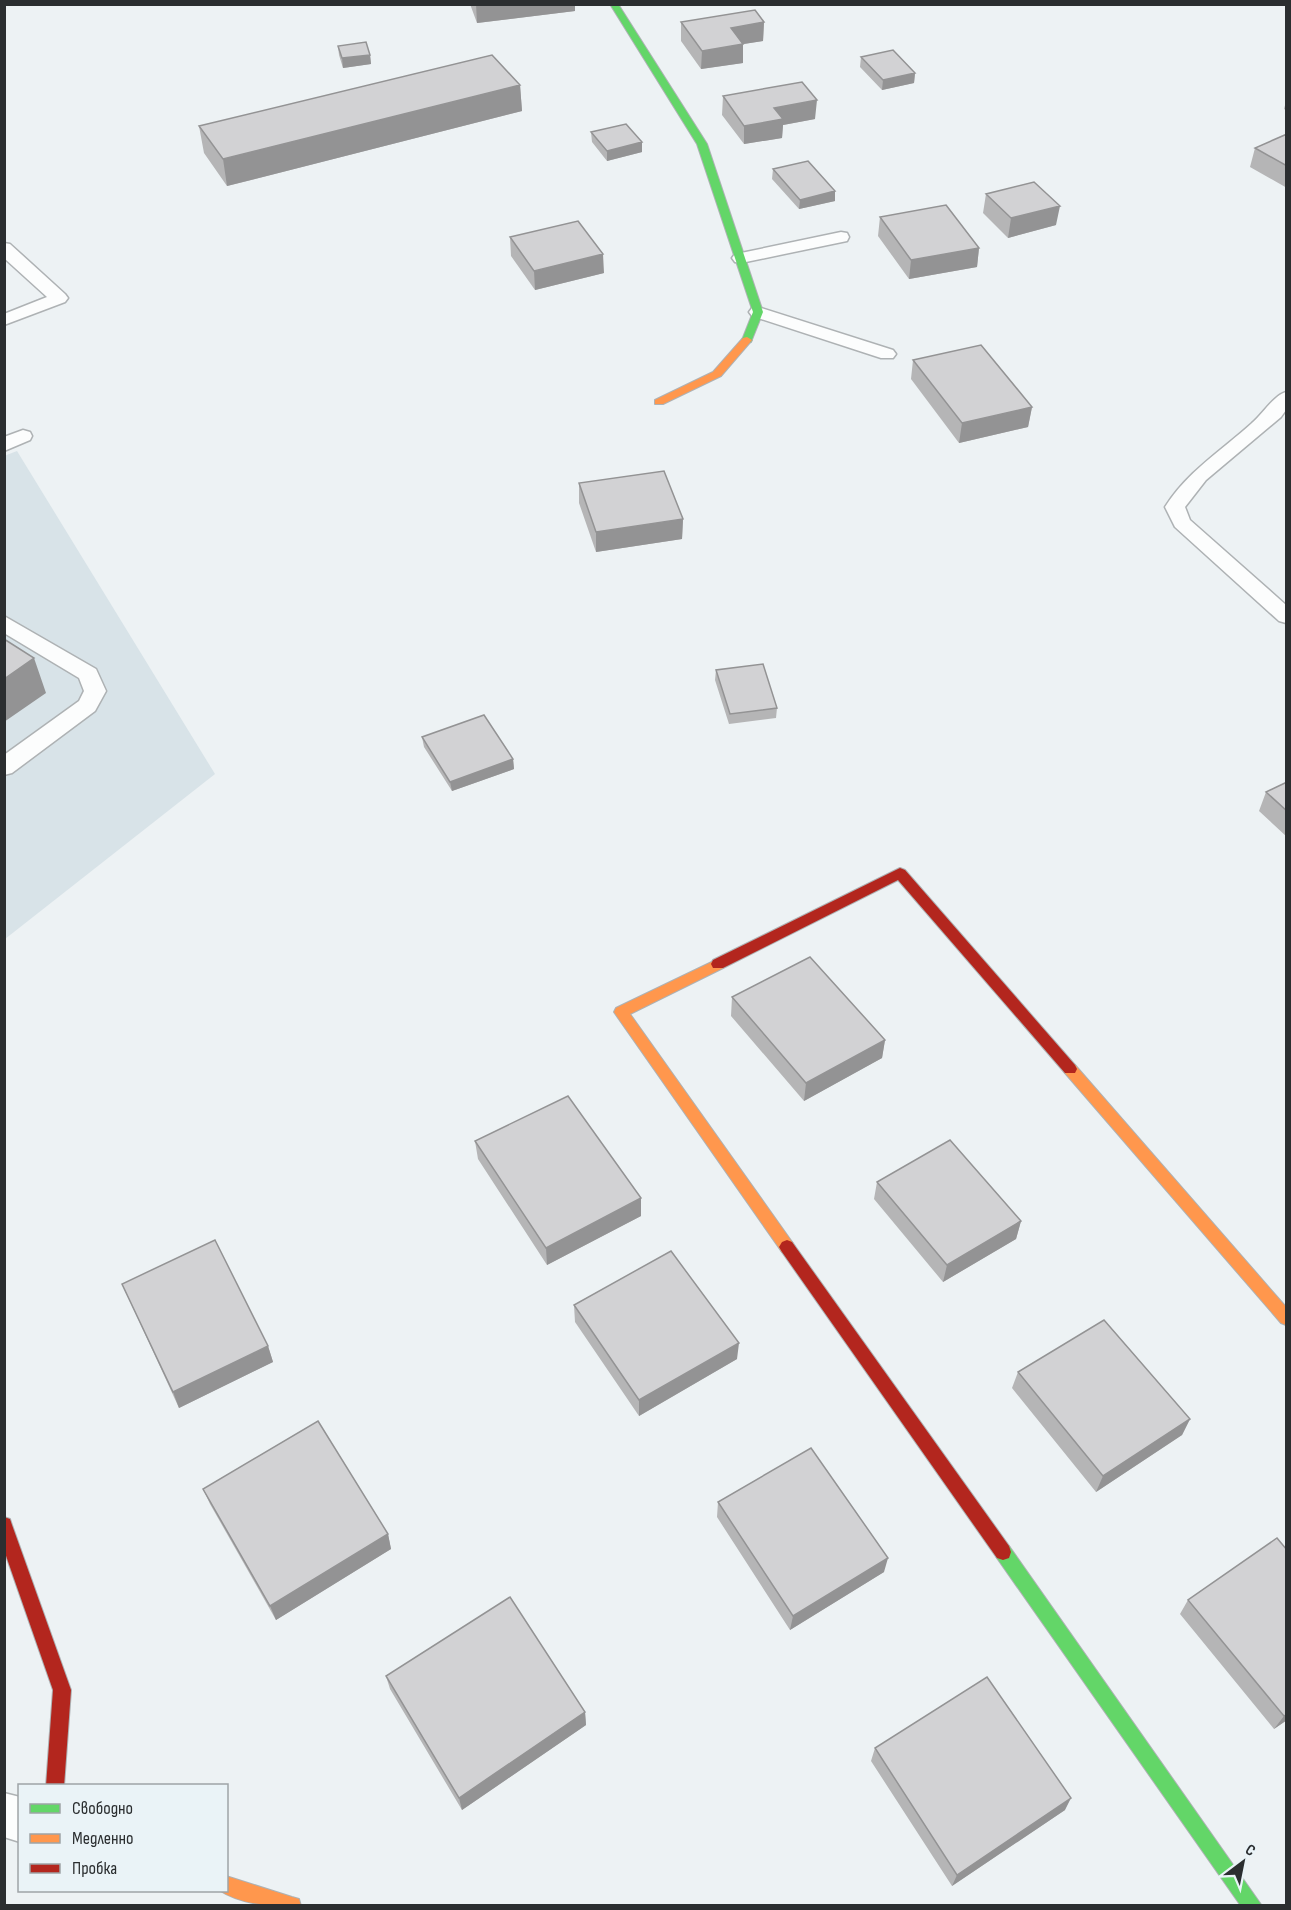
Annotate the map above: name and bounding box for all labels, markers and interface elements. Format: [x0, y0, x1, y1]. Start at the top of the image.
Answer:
legend [18, 1784, 228, 1892]
text: Свободно [72, 1798, 133, 1819]
text: Медленно [72, 1828, 134, 1849]
north arrow [1213, 1832, 1273, 1892]
text: С [1242, 1840, 1259, 1861]
text: Пробка [72, 1858, 117, 1879]

